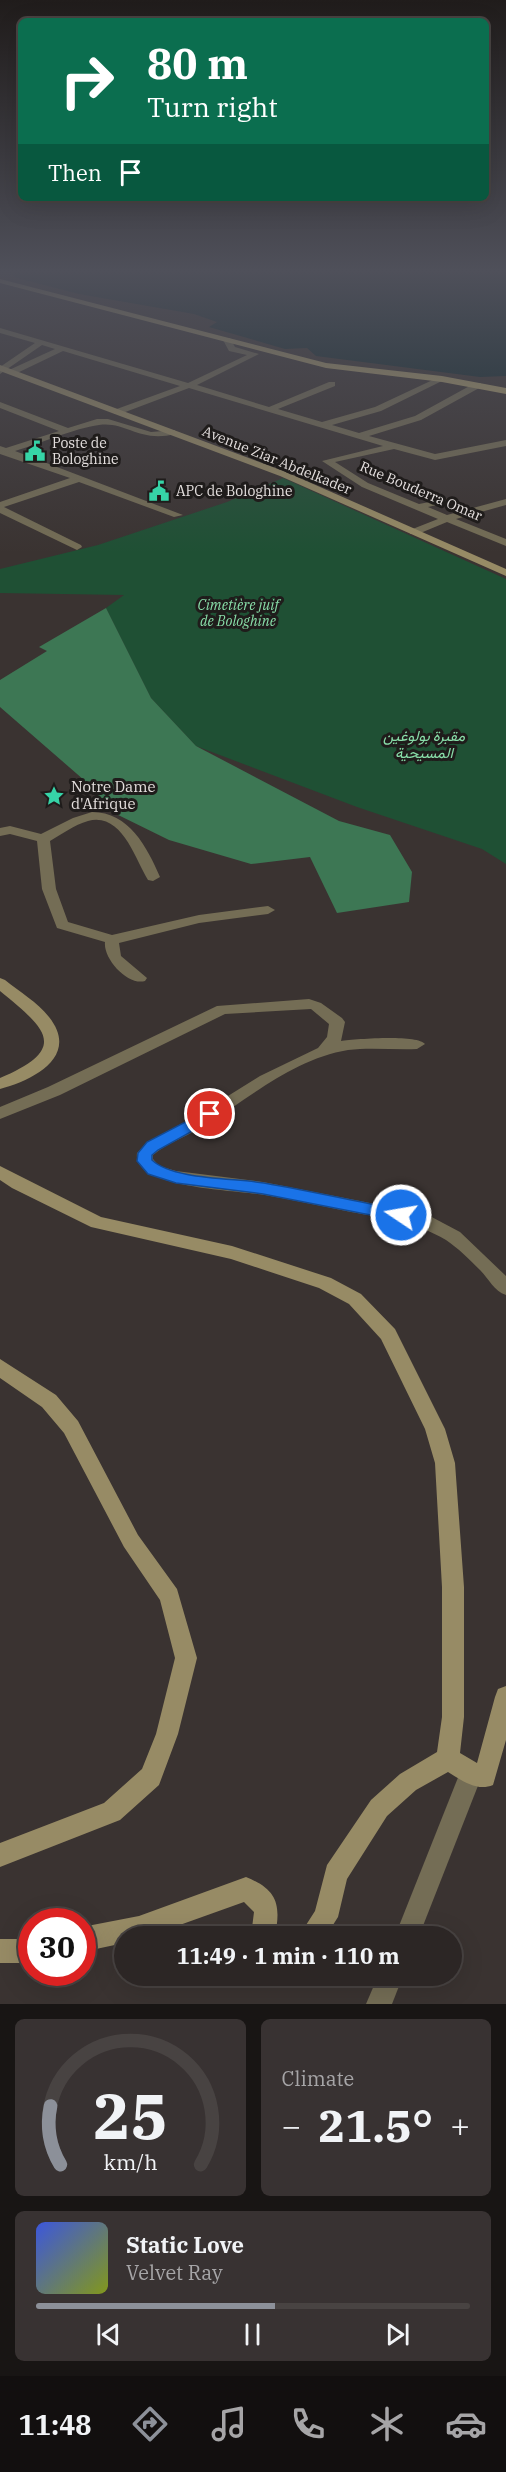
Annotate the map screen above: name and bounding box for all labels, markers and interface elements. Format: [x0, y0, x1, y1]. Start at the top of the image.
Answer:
text: 80 m [147, 36, 248, 91]
icon: right [48, 42, 126, 120]
text: Turn right [147, 89, 278, 124]
icon: arrive [114, 156, 147, 189]
text: Then [48, 158, 102, 187]
street label: Avenue Ziar Abdelkader [200, 422, 355, 498]
place label: Poste de Bologhine [52, 434, 119, 468]
public building icon: Poste de Bologhine [23, 439, 47, 463]
street label: Rue Bouderra Omar [357, 457, 486, 525]
public building icon: APC de Bologhine [147, 479, 171, 503]
place label: APC de Bologhine [176, 482, 293, 500]
park label: Cimetière juif de Bologhine [197, 596, 281, 630]
park label: مقبرة بولوغين المسيحية [383, 726, 466, 762]
place label: Notre Dame d'Afrique [71, 777, 156, 813]
place icon: Notre Dame d'Afrique [42, 784, 66, 808]
pin [184, 1088, 235, 1139]
icon: arrive [193, 1097, 226, 1130]
position arrow [369, 1183, 433, 1247]
speed limit sign: 30 [18, 1908, 96, 1986]
text: 11:49 · 1 min · 110 m [176, 1941, 400, 1970]
text: Climate [282, 2065, 354, 2092]
text: 25 [93, 2075, 168, 2156]
text: 21.5° [318, 2096, 433, 2154]
text: − [282, 2104, 301, 2147]
text: + [450, 2104, 470, 2147]
text: km/h [103, 2148, 157, 2176]
text: Static Love [126, 2230, 244, 2259]
text: Velvet Ray [126, 2259, 223, 2286]
icon: previous [92, 2318, 125, 2351]
icon: pause [236, 2318, 269, 2351]
icon: next [381, 2318, 414, 2351]
icon: directions [129, 2403, 171, 2445]
icon: music [208, 2403, 250, 2445]
icon: phone [287, 2403, 329, 2445]
icon: climate [366, 2403, 408, 2445]
icon: car [445, 2403, 487, 2445]
text: 11:48 [19, 2407, 92, 2442]

